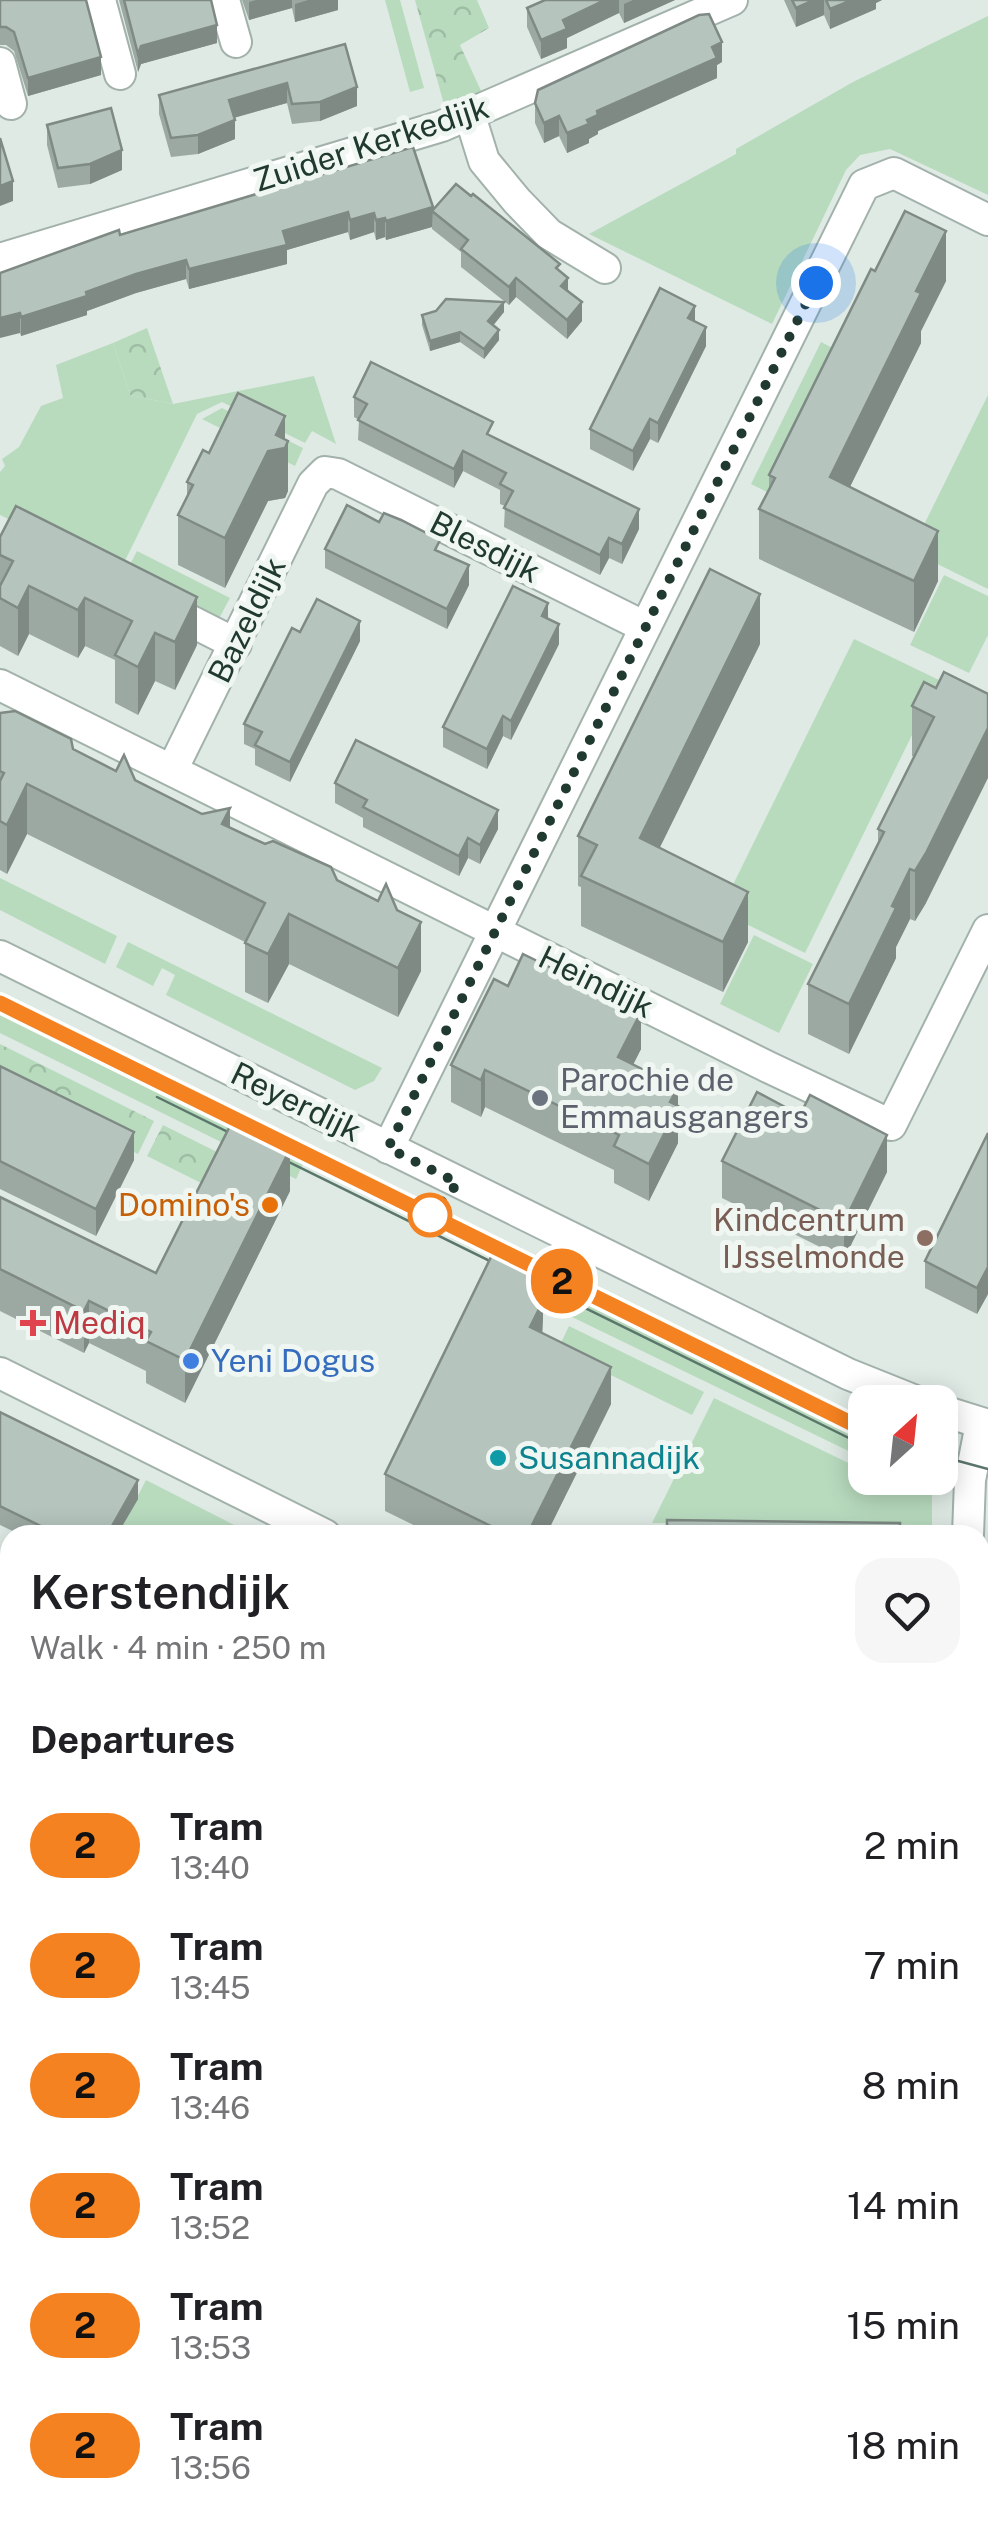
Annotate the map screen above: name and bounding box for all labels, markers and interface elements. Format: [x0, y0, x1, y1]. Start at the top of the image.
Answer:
street label: Zuider Kerkedijk [249, 88, 493, 199]
your location [791, 258, 841, 308]
street label: Blesdijk [424, 503, 546, 590]
street label: Bazeldijk [200, 551, 293, 689]
street label: Heindijk [533, 938, 660, 1025]
street label: Reyerdijk [225, 1054, 367, 1149]
place label: Parochie de Emmausgangers [560, 1061, 809, 1135]
marker: Parochie de Emmausgangers [529, 1087, 551, 1109]
place label: Domino's [118, 1186, 250, 1223]
marker: Domino's [259, 1194, 281, 1216]
unlabelled marker [409, 1194, 451, 1236]
place label: Kindcentrum IJsselmonde [713, 1201, 905, 1275]
marker: Kindcentrum IJsselmonde [914, 1227, 936, 1249]
line badge: 2 [530, 1248, 594, 1314]
text: 2 [551, 1261, 573, 1302]
place label: Mediq [53, 1304, 146, 1341]
marker: Mediq [22, 1312, 44, 1334]
place label: Yeni Dogus [211, 1342, 375, 1379]
marker: Yeni Dogus [180, 1350, 202, 1372]
north arrow [848, 1385, 958, 1495]
map controls [848, 1385, 958, 1495]
place label: Susannadijk [518, 1439, 700, 1476]
marker: Susannadijk [487, 1447, 509, 1469]
button: heart [855, 1558, 960, 1663]
text: Kerstendijk [30, 1563, 290, 1620]
text: Walk · 4 min · 250 m [30, 1629, 326, 1666]
text: Departures [30, 1717, 235, 1762]
text: Tram [170, 1804, 264, 1849]
text: 2 min [864, 1823, 960, 1868]
text: 2 [74, 1825, 96, 1866]
text: 13:40 [170, 1849, 250, 1886]
text: Tram [170, 1924, 264, 1969]
text: 7 min [863, 1943, 960, 1988]
text: 2 [74, 1945, 96, 1986]
text: 13:45 [170, 1969, 251, 2006]
text: Tram [170, 2044, 264, 2089]
text: 8 min [862, 2063, 960, 2108]
text: 2 [74, 2065, 96, 2106]
text: 13:46 [170, 2089, 250, 2126]
text: Tram [170, 2164, 264, 2209]
text: 14 min [847, 2183, 960, 2228]
text: 2 [74, 2185, 96, 2226]
text: 13:52 [170, 2209, 250, 2246]
text: Tram [170, 2284, 264, 2329]
text: 15 min [847, 2303, 960, 2348]
text: 2 [74, 2305, 96, 2346]
text: 13:53 [170, 2329, 251, 2366]
text: Tram [170, 2404, 264, 2449]
text: 18 min [846, 2423, 960, 2468]
text: 2 [74, 2425, 96, 2466]
text: 13:56 [170, 2449, 251, 2486]

